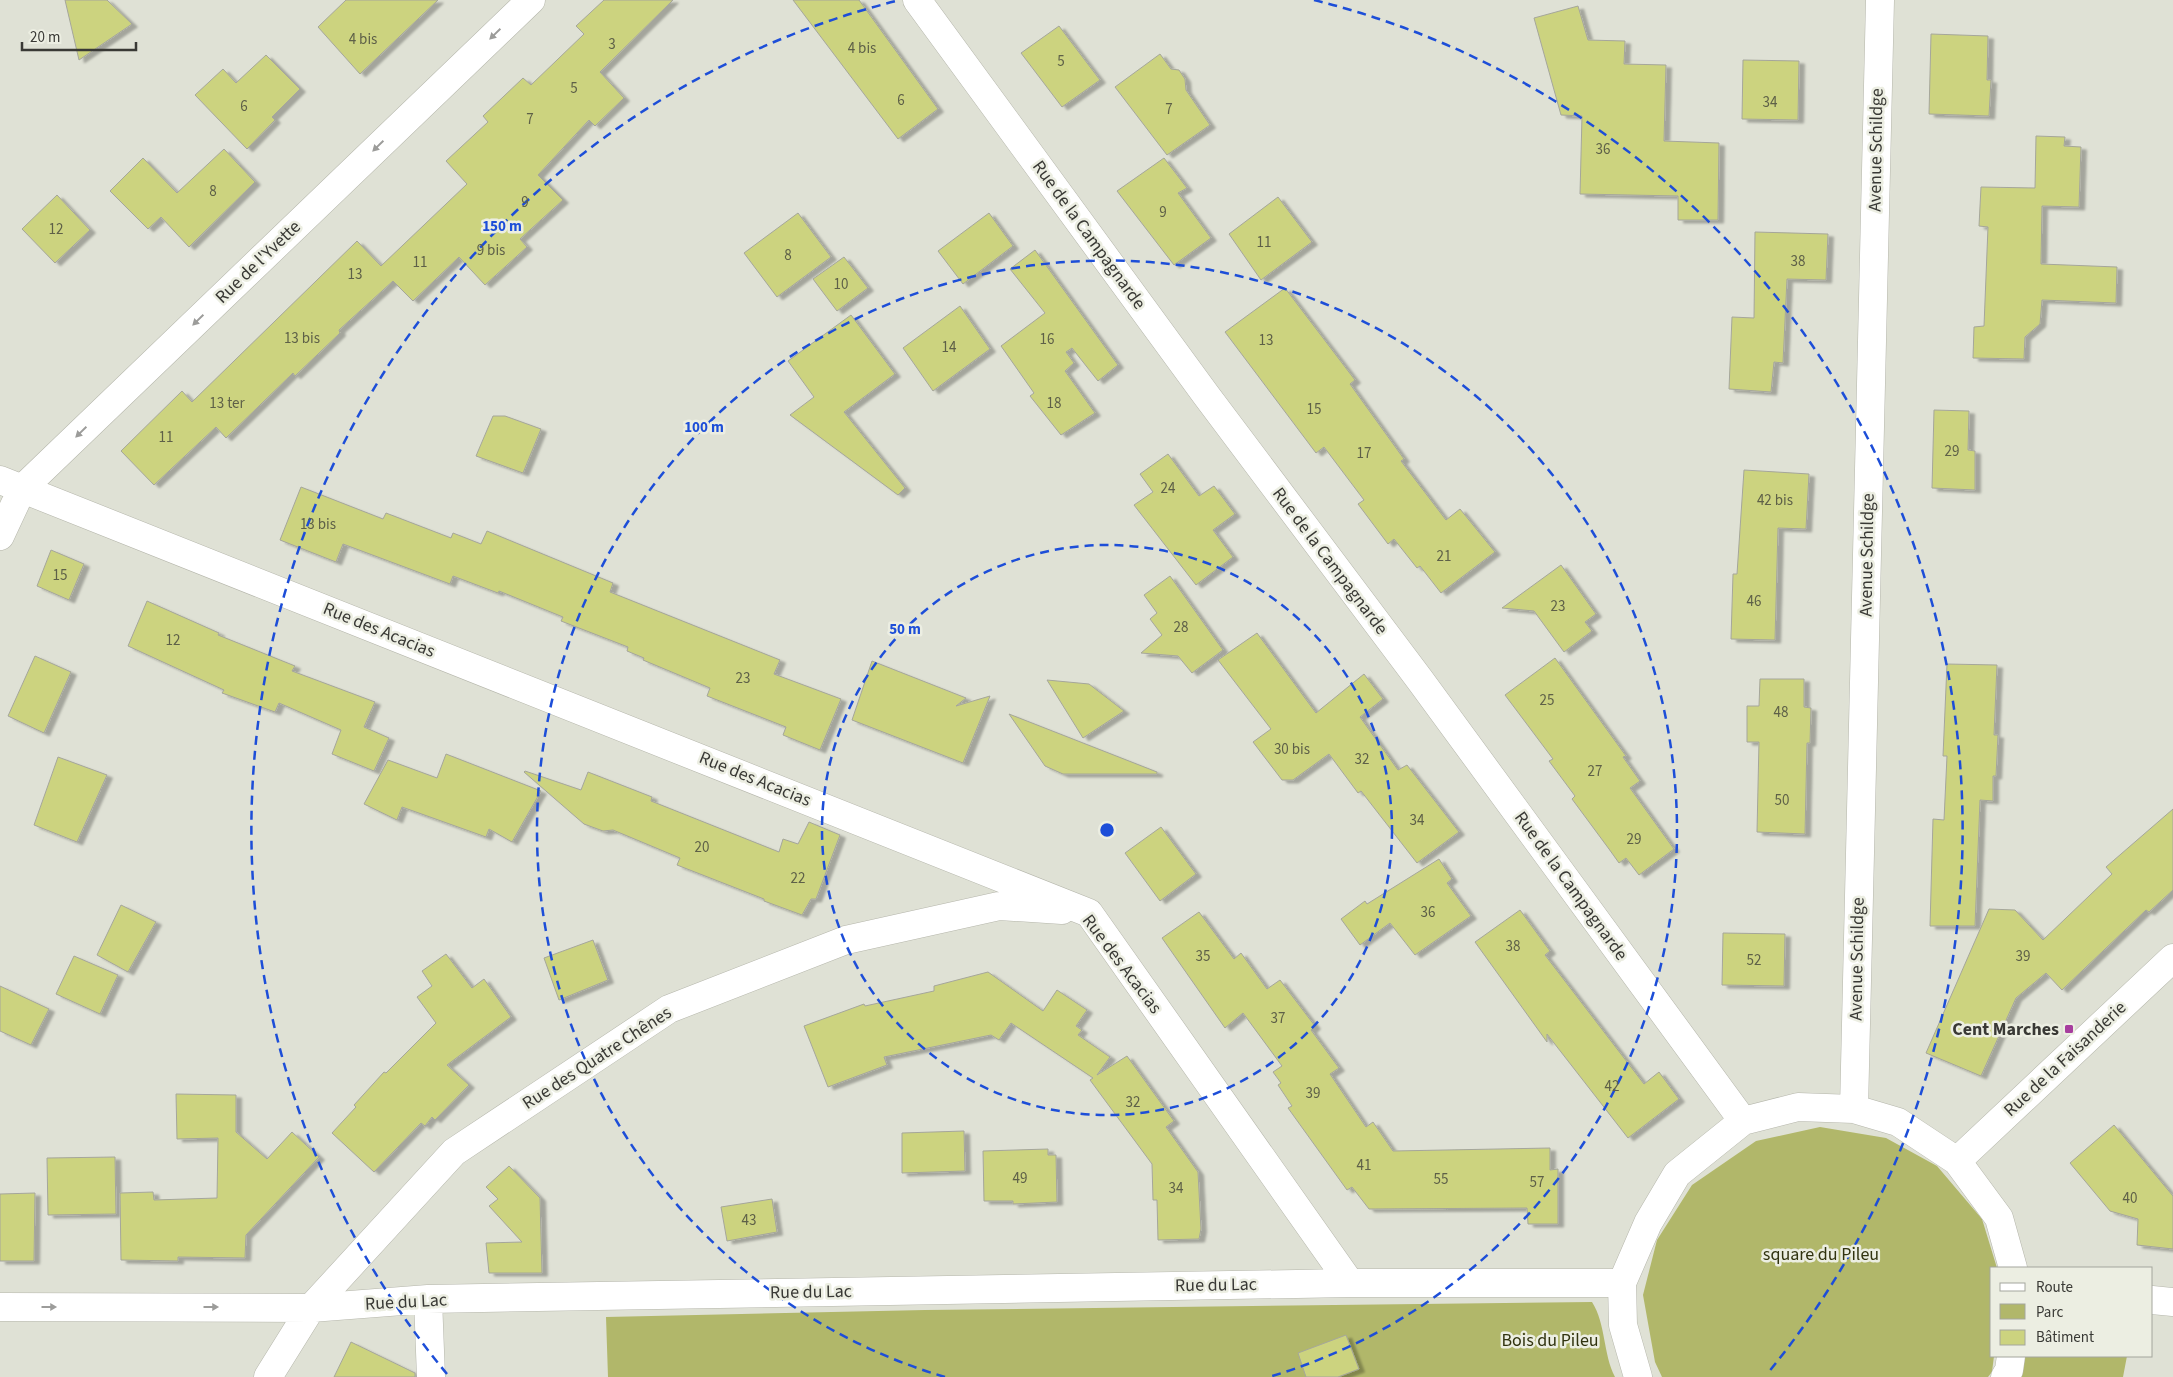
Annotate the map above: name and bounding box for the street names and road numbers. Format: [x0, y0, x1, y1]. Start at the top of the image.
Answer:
street label: Avenue Schildge [1862, 88, 1890, 212]
street label: Rue de la Campagnarde [1026, 155, 1152, 315]
street label: Rue de l'Yvette [210, 215, 306, 309]
street label: Rue de la Campagnarde [1266, 482, 1394, 640]
street label: Avenue Schildge [1853, 493, 1881, 617]
street label: Rue des Acacias [319, 596, 439, 664]
street label: Rue des Acacias [695, 745, 815, 813]
street label: Rue de la Campagnarde [1508, 806, 1634, 966]
street label: Avenue Schildge [1843, 897, 1871, 1021]
street label: Rue des Acacias [1076, 909, 1168, 1019]
street label: Rue de la Faisanderie [1998, 996, 2132, 1122]
street label: Rue des Quatre Chênes [518, 1000, 676, 1116]
street label: Rue du Lac [1175, 1272, 1257, 1298]
street label: Rue du Lac [770, 1279, 852, 1305]
street label: Rue du Lac [364, 1287, 448, 1317]

